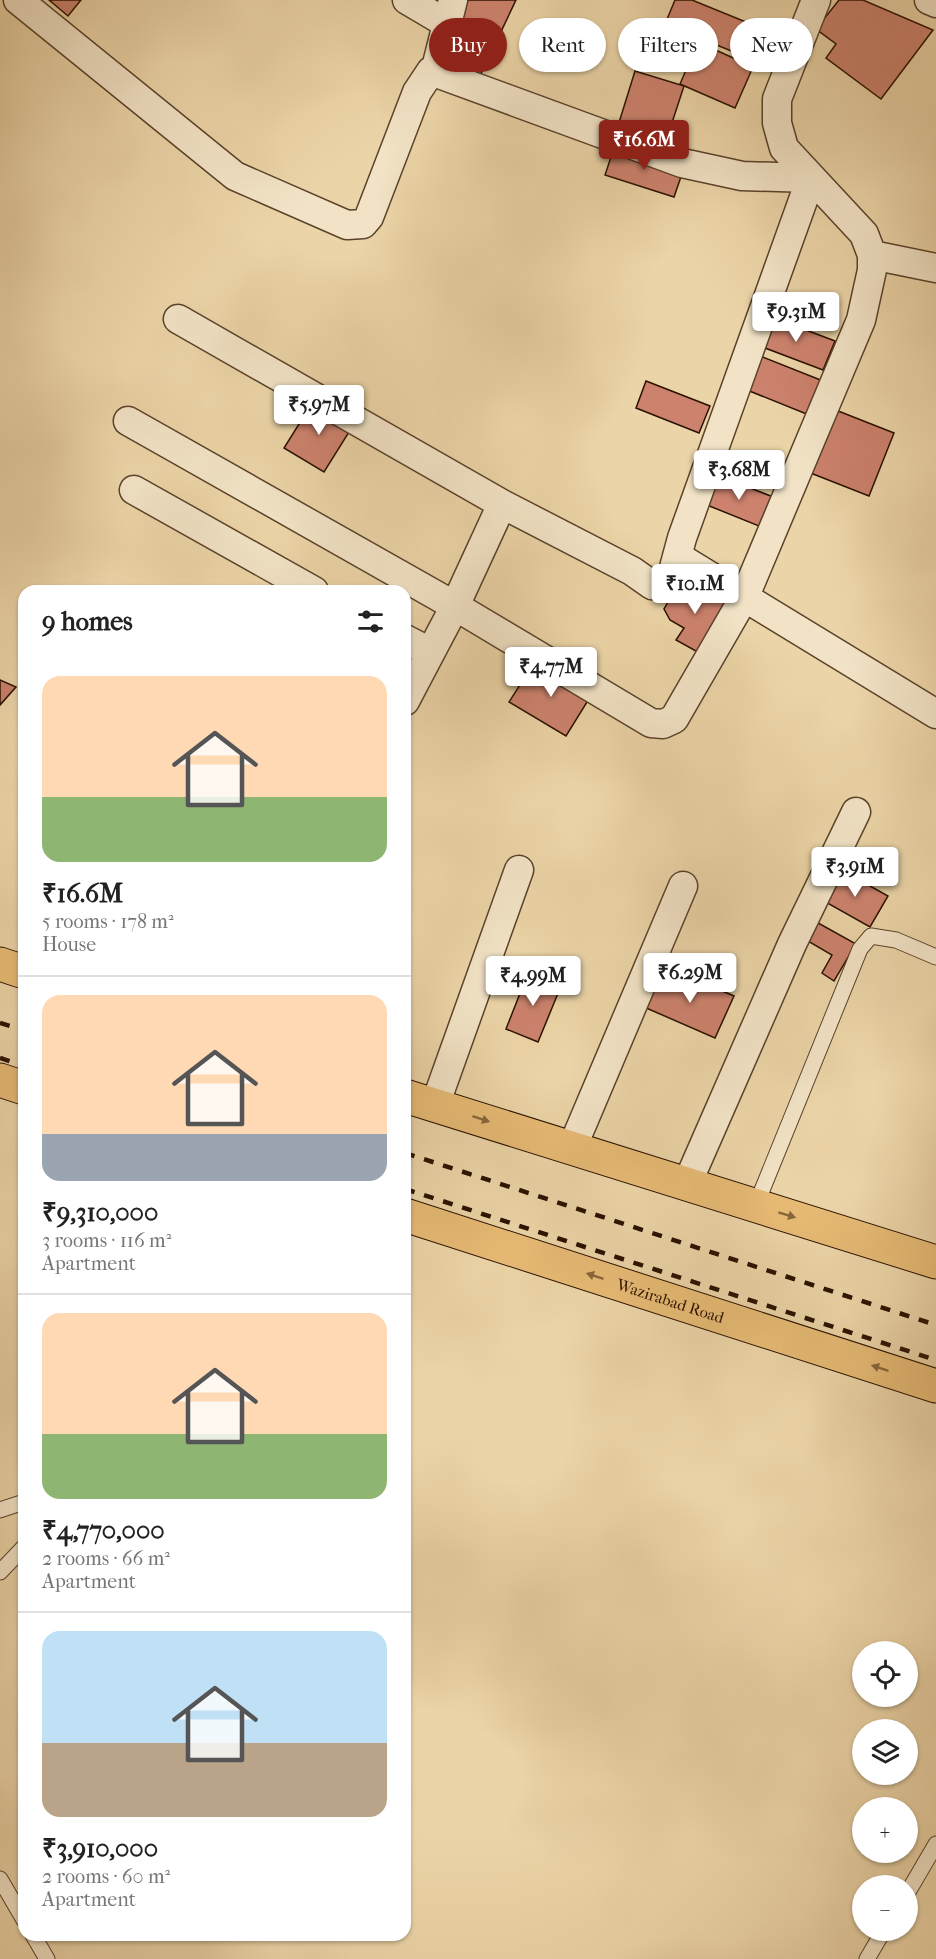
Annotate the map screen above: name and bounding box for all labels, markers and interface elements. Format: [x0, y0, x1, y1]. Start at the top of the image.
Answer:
chip: Buy [429, 18, 507, 72]
chip: Rent [519, 18, 606, 72]
chip: Filters [618, 18, 718, 72]
chip: New [730, 18, 813, 72]
pin: ₹16.6M [595, 120, 693, 171]
text: ₹16.6M [613, 128, 675, 151]
pin: ₹9.31M [747, 292, 845, 343]
text: ₹9.31M [766, 300, 826, 323]
pin: ₹5.97M [270, 385, 368, 436]
text: ₹5.97M [288, 393, 350, 416]
pin: ₹3.68M [690, 450, 788, 501]
text: ₹3.68M [708, 458, 770, 481]
pin: ₹10.1M [646, 564, 744, 615]
text: ₹10.1M [666, 572, 724, 595]
icon: filters [354, 605, 387, 638]
text: 9 homes [42, 606, 133, 637]
pin: ₹4.77M [502, 647, 600, 698]
text: ₹4.77M [519, 655, 583, 678]
icon: home [161, 715, 269, 823]
pin: ₹3.91M [806, 847, 904, 898]
text: ₹3.91M [825, 855, 885, 878]
text: ₹16.6M [42, 878, 123, 909]
text: 5 rooms · 178 m² [42, 910, 174, 933]
text: House [42, 933, 96, 956]
pin: ₹6.29M [641, 953, 739, 1004]
pin: ₹4.99M [484, 956, 582, 1007]
text: ₹6.29M [657, 961, 723, 984]
text: ₹4.99M [500, 964, 566, 987]
icon: home [161, 1034, 269, 1142]
one-way arrow [472, 1115, 490, 1124]
text: ₹9,310,000 [42, 1197, 158, 1228]
one-way arrow [778, 1211, 796, 1220]
text: 3 rooms · 116 m² [42, 1229, 171, 1252]
text: Apartment [42, 1252, 136, 1275]
one-way arrow [586, 1271, 604, 1280]
street label: Wazirabad Road [614, 1274, 727, 1327]
icon: home [161, 1352, 269, 1460]
one-way arrow [871, 1362, 889, 1372]
text: ₹4,770,000 [42, 1515, 165, 1546]
text: 2 rooms · 66 m² [42, 1547, 170, 1570]
text: Apartment [42, 1570, 136, 1593]
map controls [852, 1641, 918, 1941]
button: locate [852, 1641, 918, 1707]
icon: home [161, 1670, 269, 1778]
button: layers [852, 1719, 918, 1785]
button: + [852, 1797, 918, 1863]
text: ₹3,910,000 [42, 1833, 158, 1864]
text: 2 rooms · 60 m² [42, 1865, 170, 1888]
button: − [852, 1875, 918, 1941]
text: Apartment [42, 1888, 136, 1911]

